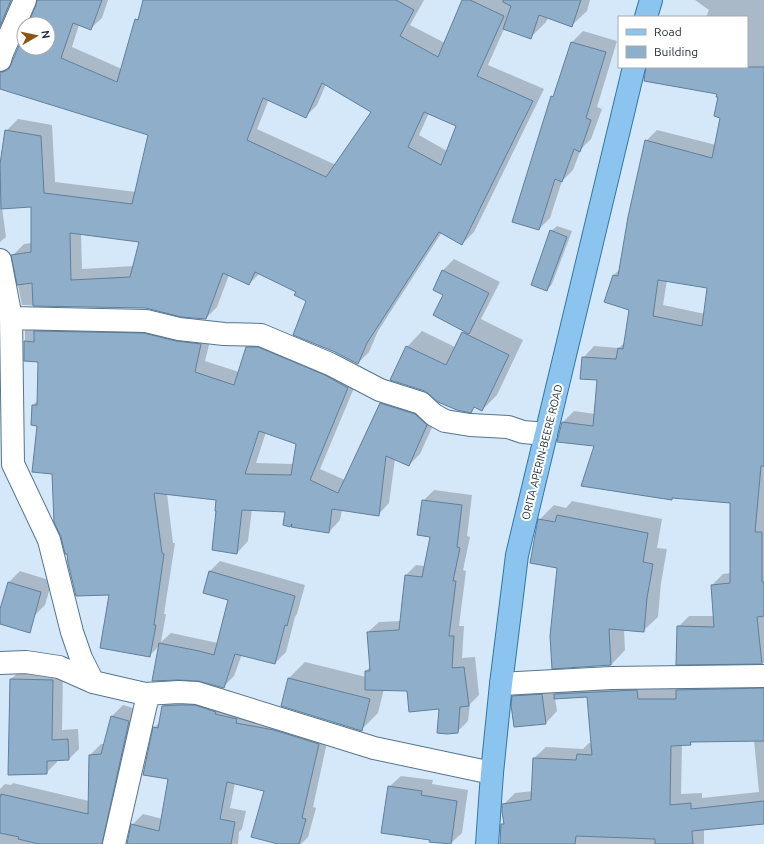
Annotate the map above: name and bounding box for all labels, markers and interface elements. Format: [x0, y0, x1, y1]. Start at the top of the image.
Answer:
north arrow [16, 16, 56, 56]
legend [618, 16, 748, 68]
text: Road [654, 25, 682, 38]
text: N [39, 29, 52, 39]
text: Building [654, 45, 698, 58]
street label: ORITA APERIN-BEERE ROAD [519, 383, 565, 521]

